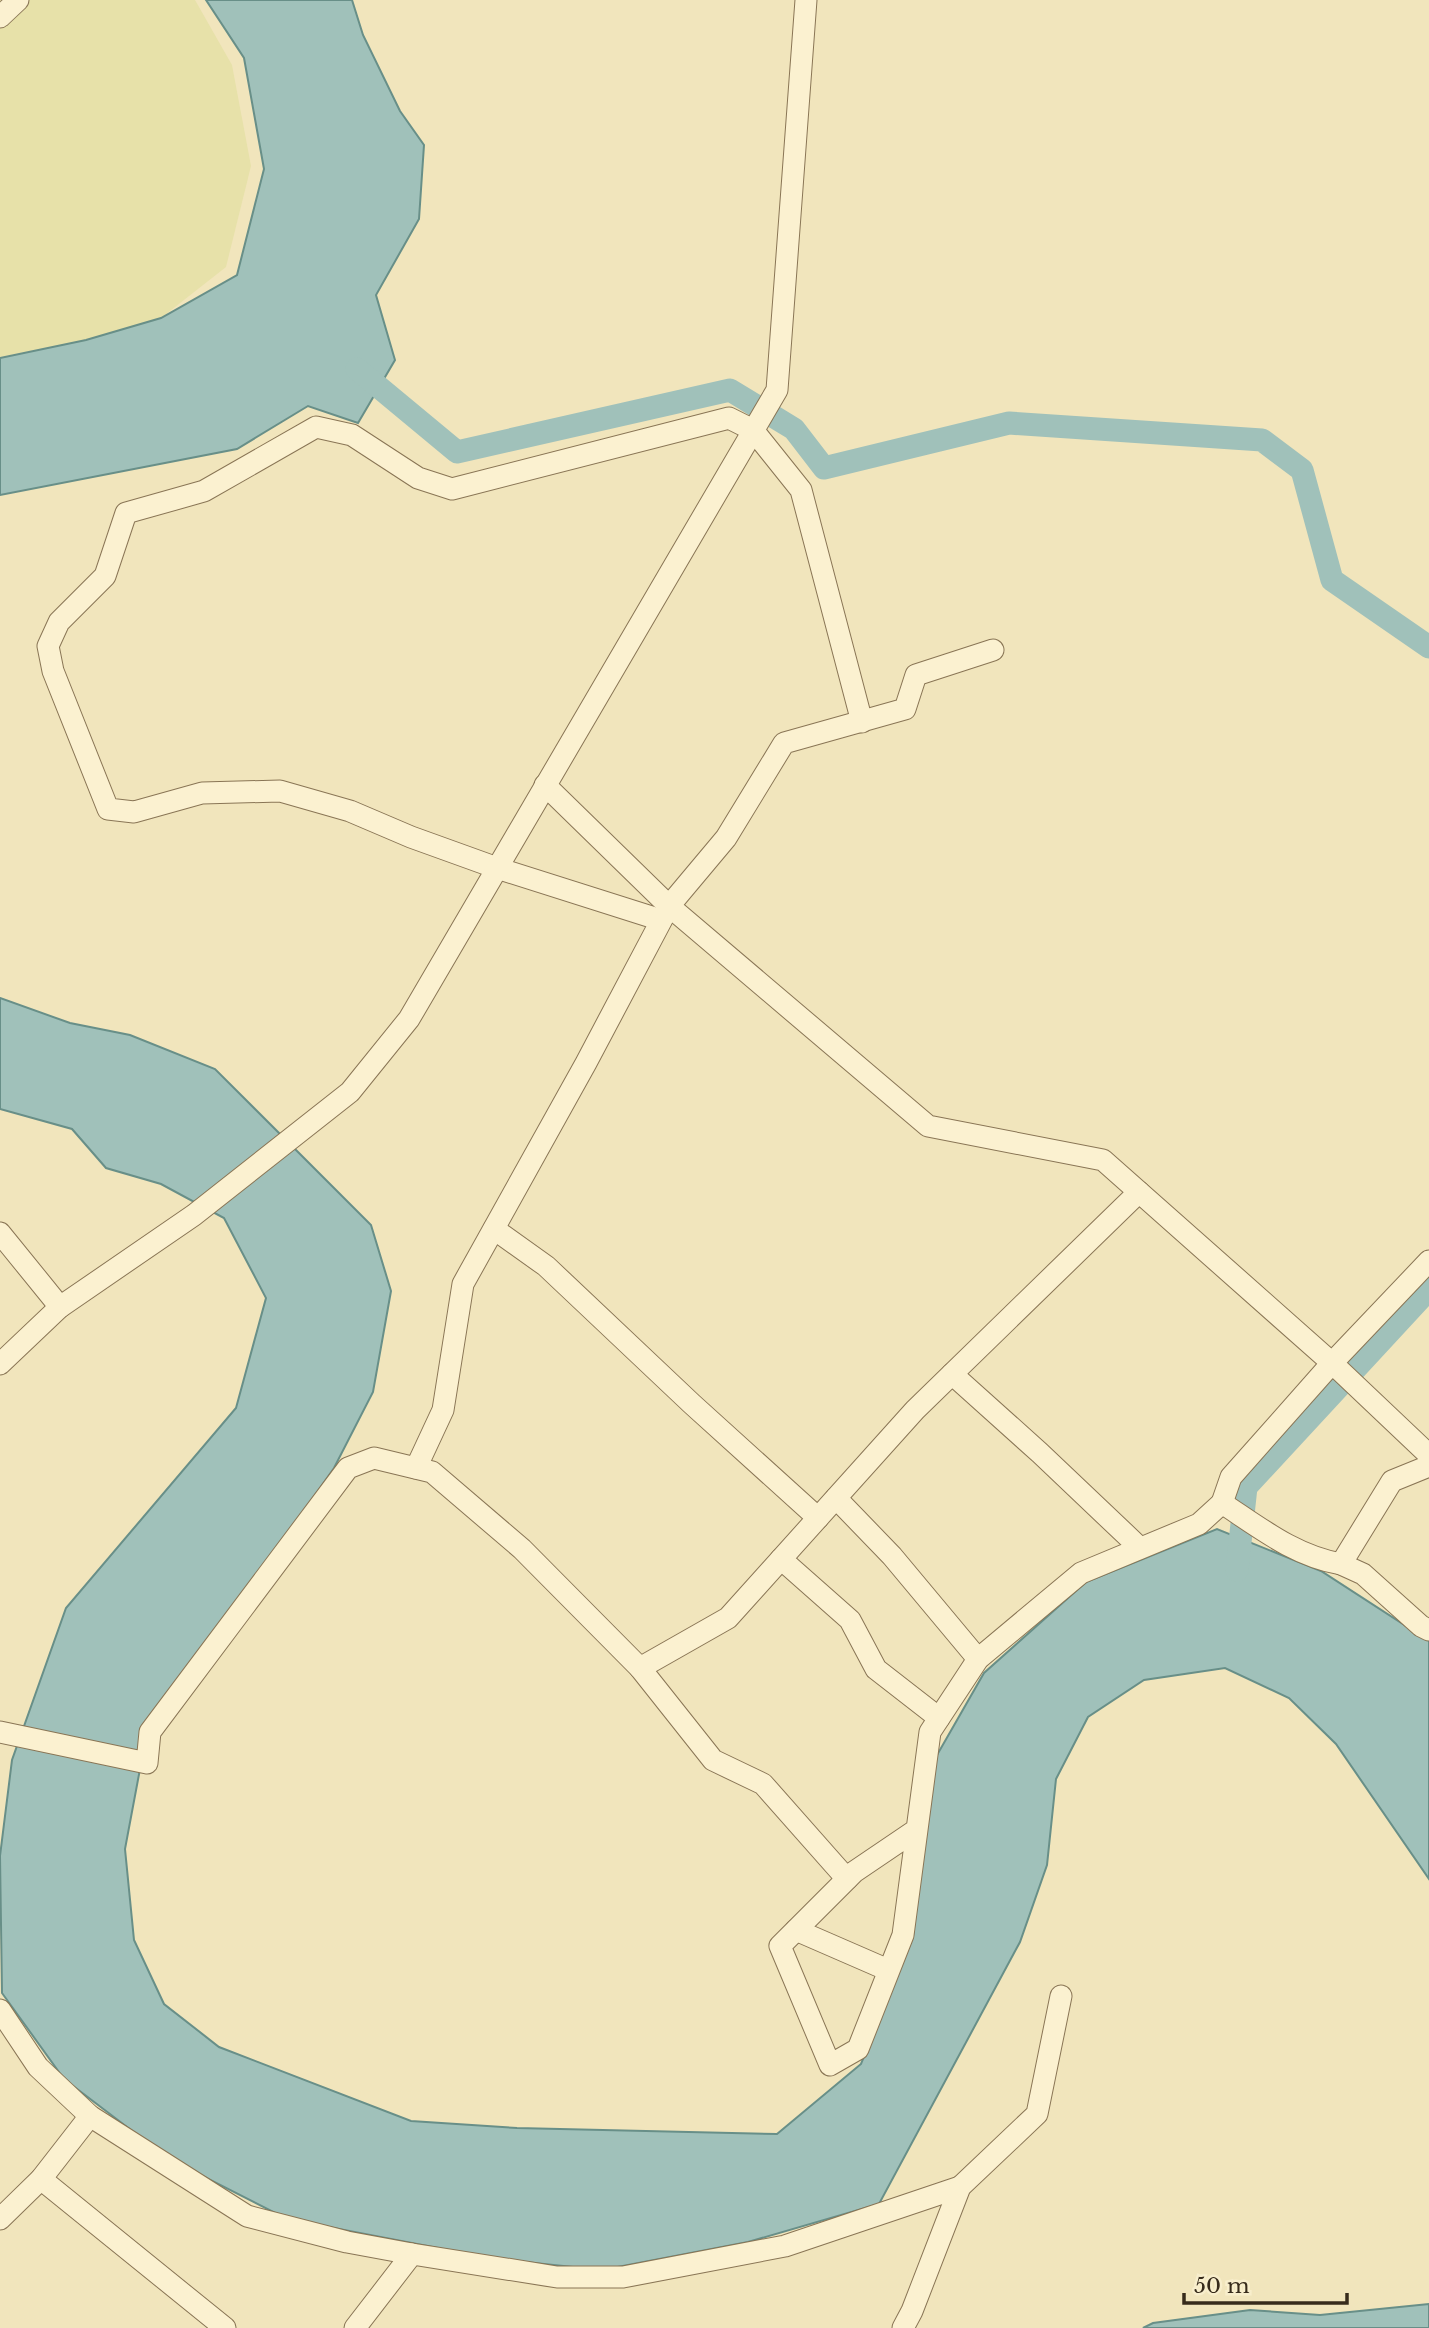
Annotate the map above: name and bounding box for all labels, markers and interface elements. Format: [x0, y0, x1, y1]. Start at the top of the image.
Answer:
scale bar [1184, 2262, 1347, 2306]
text: 50 m [1194, 2273, 1250, 2299]

